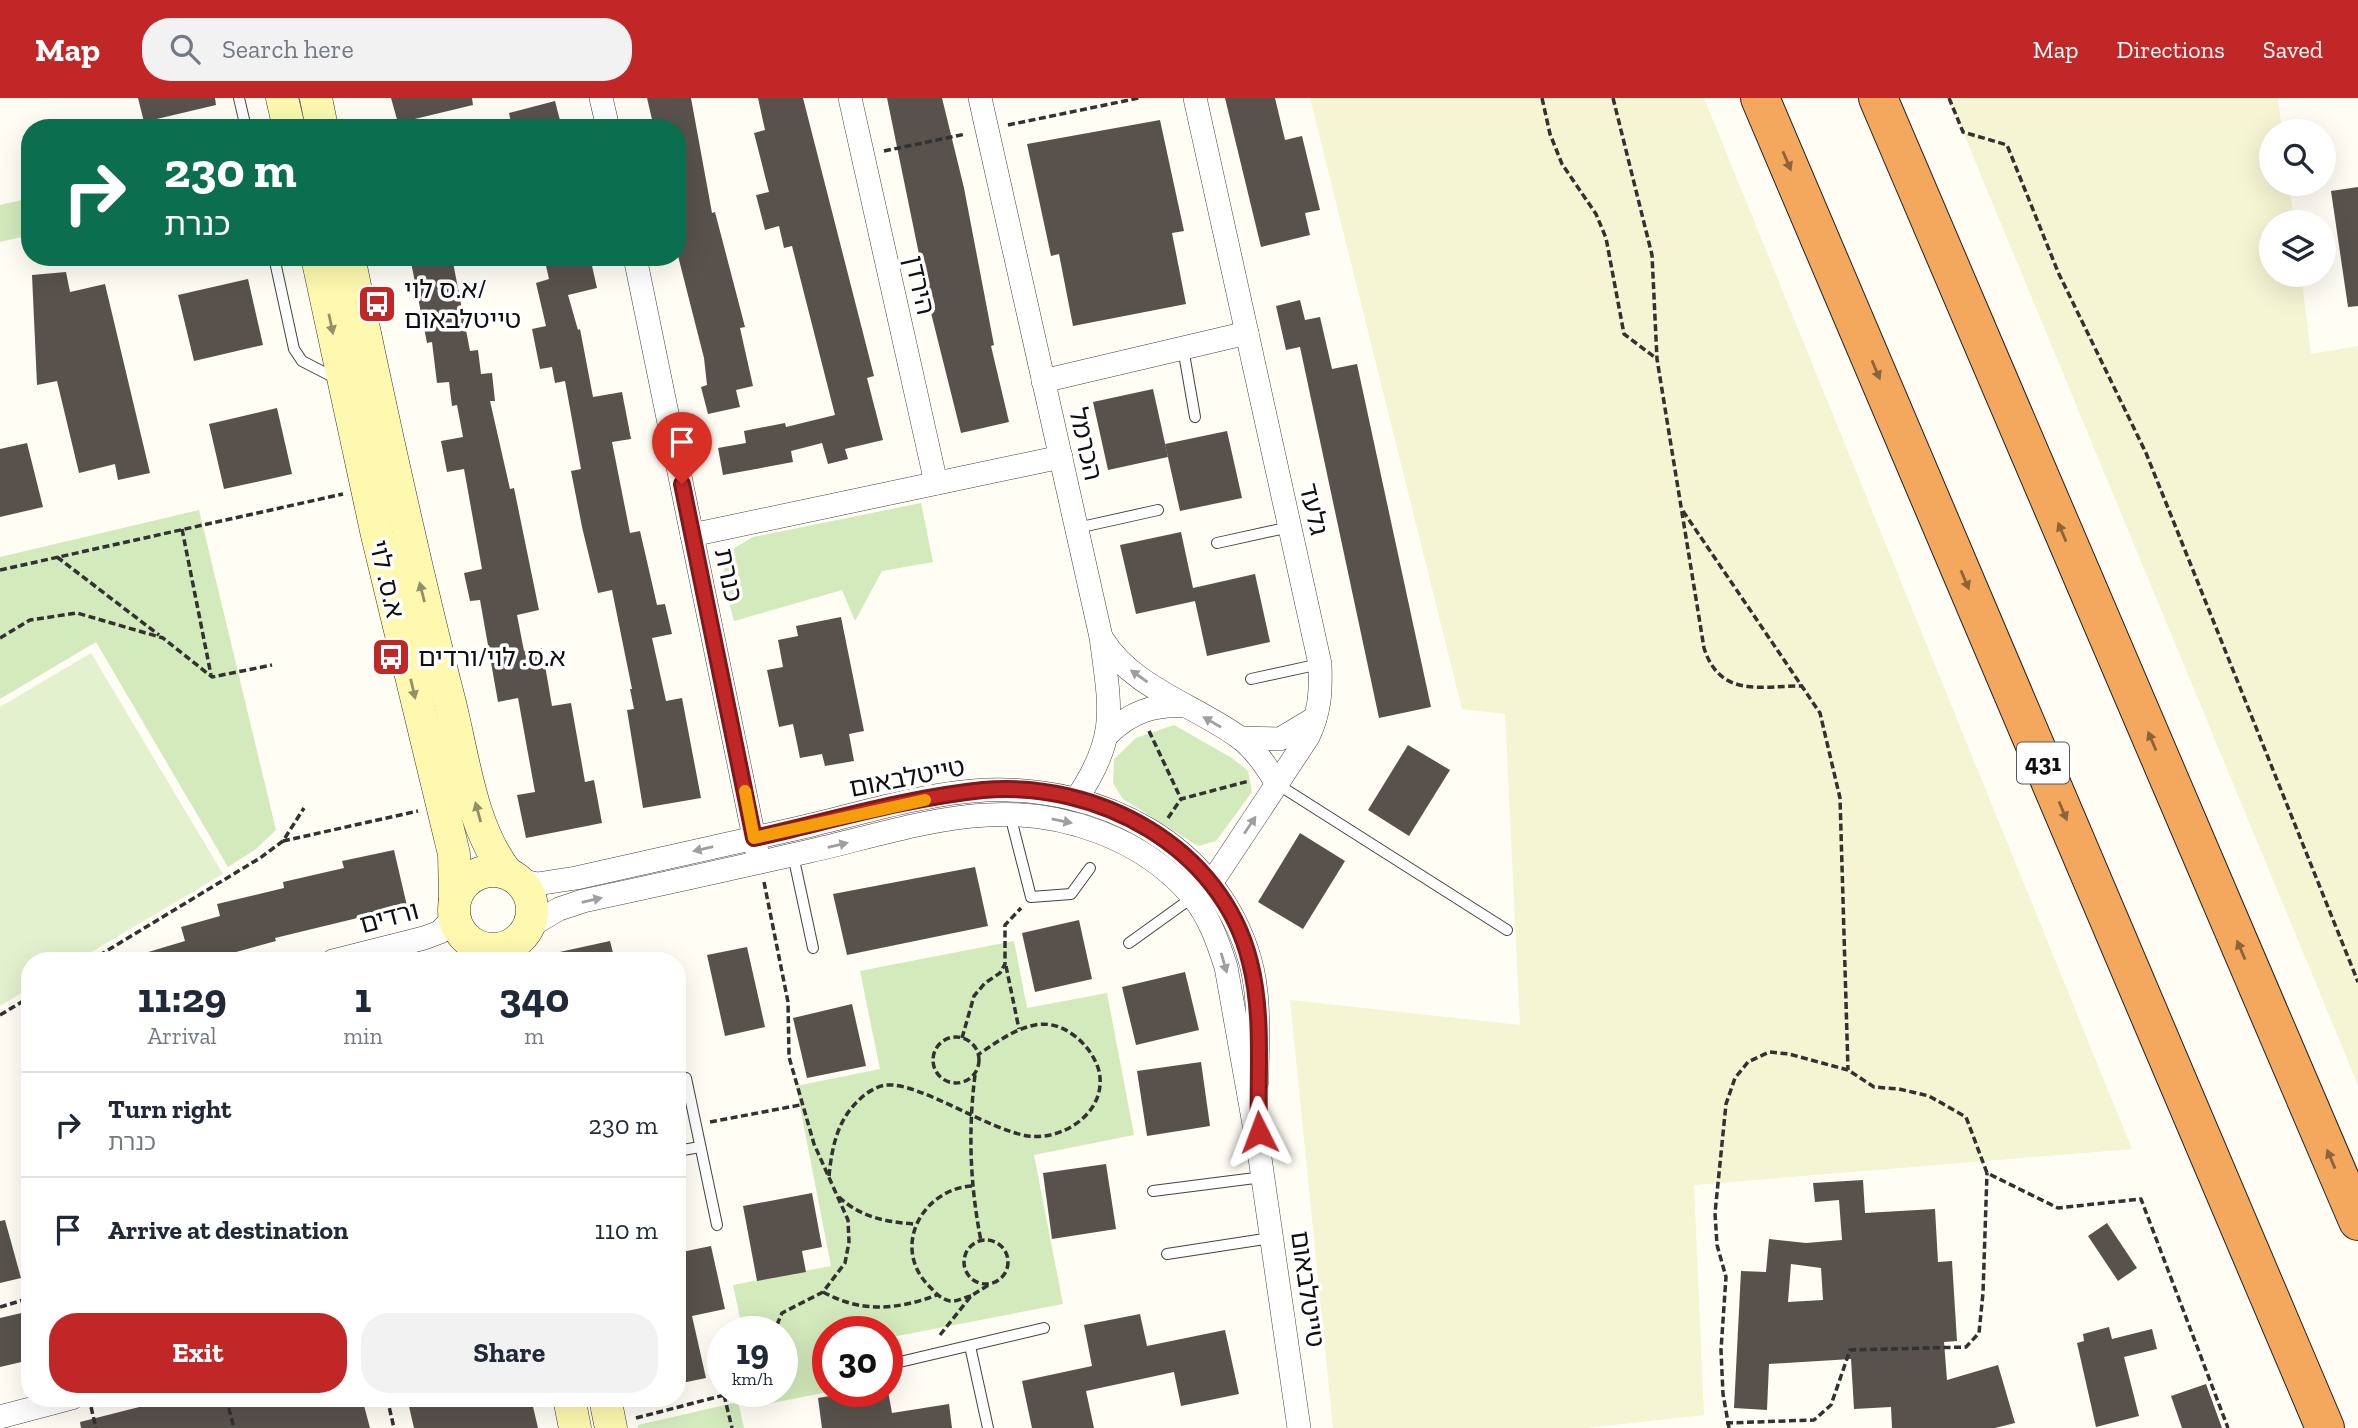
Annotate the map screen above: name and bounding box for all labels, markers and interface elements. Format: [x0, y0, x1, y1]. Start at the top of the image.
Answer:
search box [142, 18, 632, 81]
text: Map [35, 30, 100, 69]
icon: search [166, 30, 204, 68]
text: Search here [222, 33, 354, 65]
text: Map [2033, 35, 2079, 64]
text: Directions [2117, 35, 2225, 64]
text: Saved [2263, 35, 2323, 64]
map controls [2259, 119, 2336, 287]
button: search [2259, 119, 2336, 196]
text: 230 m [164, 141, 297, 200]
icon: right [49, 147, 140, 238]
one-way arrow [1781, 151, 1792, 172]
text: כנרת [164, 205, 231, 243]
button: layers [2259, 210, 2336, 287]
street label: הירדן [898, 252, 942, 318]
place label: א.ס לוי/ טייטלבאום [404, 273, 521, 335]
bus stop icon: א.ס לוי/ טייטלבאום [356, 283, 398, 325]
one-way arrow [326, 313, 337, 335]
one-way arrow [1870, 360, 1881, 381]
street label: הכרמל [1062, 404, 1110, 484]
pin [652, 412, 712, 484]
icon: arrive [663, 423, 701, 461]
street label: גלעד [1293, 480, 1336, 538]
one-way arrow [2056, 521, 2067, 542]
street label: א.ס. לוי [363, 537, 411, 621]
street label: כנרת [708, 545, 750, 605]
one-way arrow [1959, 569, 1970, 590]
one-way arrow [416, 581, 427, 603]
bus stop icon: א.ס. לוי/ורדים [370, 636, 412, 678]
place label: א.ס. לוי/ורדים [418, 641, 566, 673]
one-way arrow [1130, 669, 1148, 683]
one-way arrow [408, 678, 419, 700]
one-way arrow [1203, 716, 1222, 728]
one-way arrow [2146, 730, 2157, 751]
road number: 431 [2017, 742, 2069, 784]
street label: טייטלבאום [846, 750, 968, 804]
one-way arrow [472, 801, 483, 823]
one-way arrow [2058, 801, 2069, 822]
one-way arrow [1051, 816, 1073, 827]
one-way arrow [1243, 816, 1257, 834]
one-way arrow [827, 839, 849, 850]
one-way arrow [692, 844, 714, 855]
street label: ורדים [356, 894, 422, 940]
one-way arrow [581, 894, 603, 905]
one-way arrow [2235, 939, 2246, 960]
one-way arrow [1220, 953, 1230, 974]
text: 11:29 [137, 972, 227, 1023]
text: 1 [354, 972, 371, 1023]
text: 340 [499, 972, 570, 1023]
text: Arrival [147, 1022, 217, 1050]
text: min [343, 1022, 383, 1050]
text: m [524, 1022, 544, 1050]
text: Turn right [108, 1093, 231, 1125]
position arrow [1222, 1095, 1296, 1169]
icon: right [49, 1106, 87, 1144]
text: 230 m [589, 1109, 658, 1141]
text: כנרת [108, 1128, 156, 1156]
one-way arrow [2325, 1148, 2336, 1169]
icon: arrive [49, 1211, 87, 1249]
text: Arrive at destination [108, 1214, 348, 1246]
text: 110 m [595, 1214, 658, 1246]
street label: טייטלבאום [1284, 1229, 1332, 1349]
button: Exit [49, 1313, 347, 1393]
button: Share [361, 1313, 658, 1393]
speed limit sign: 30 [812, 1316, 903, 1407]
text: 19 [736, 1331, 769, 1373]
text: km/h [732, 1368, 773, 1390]

